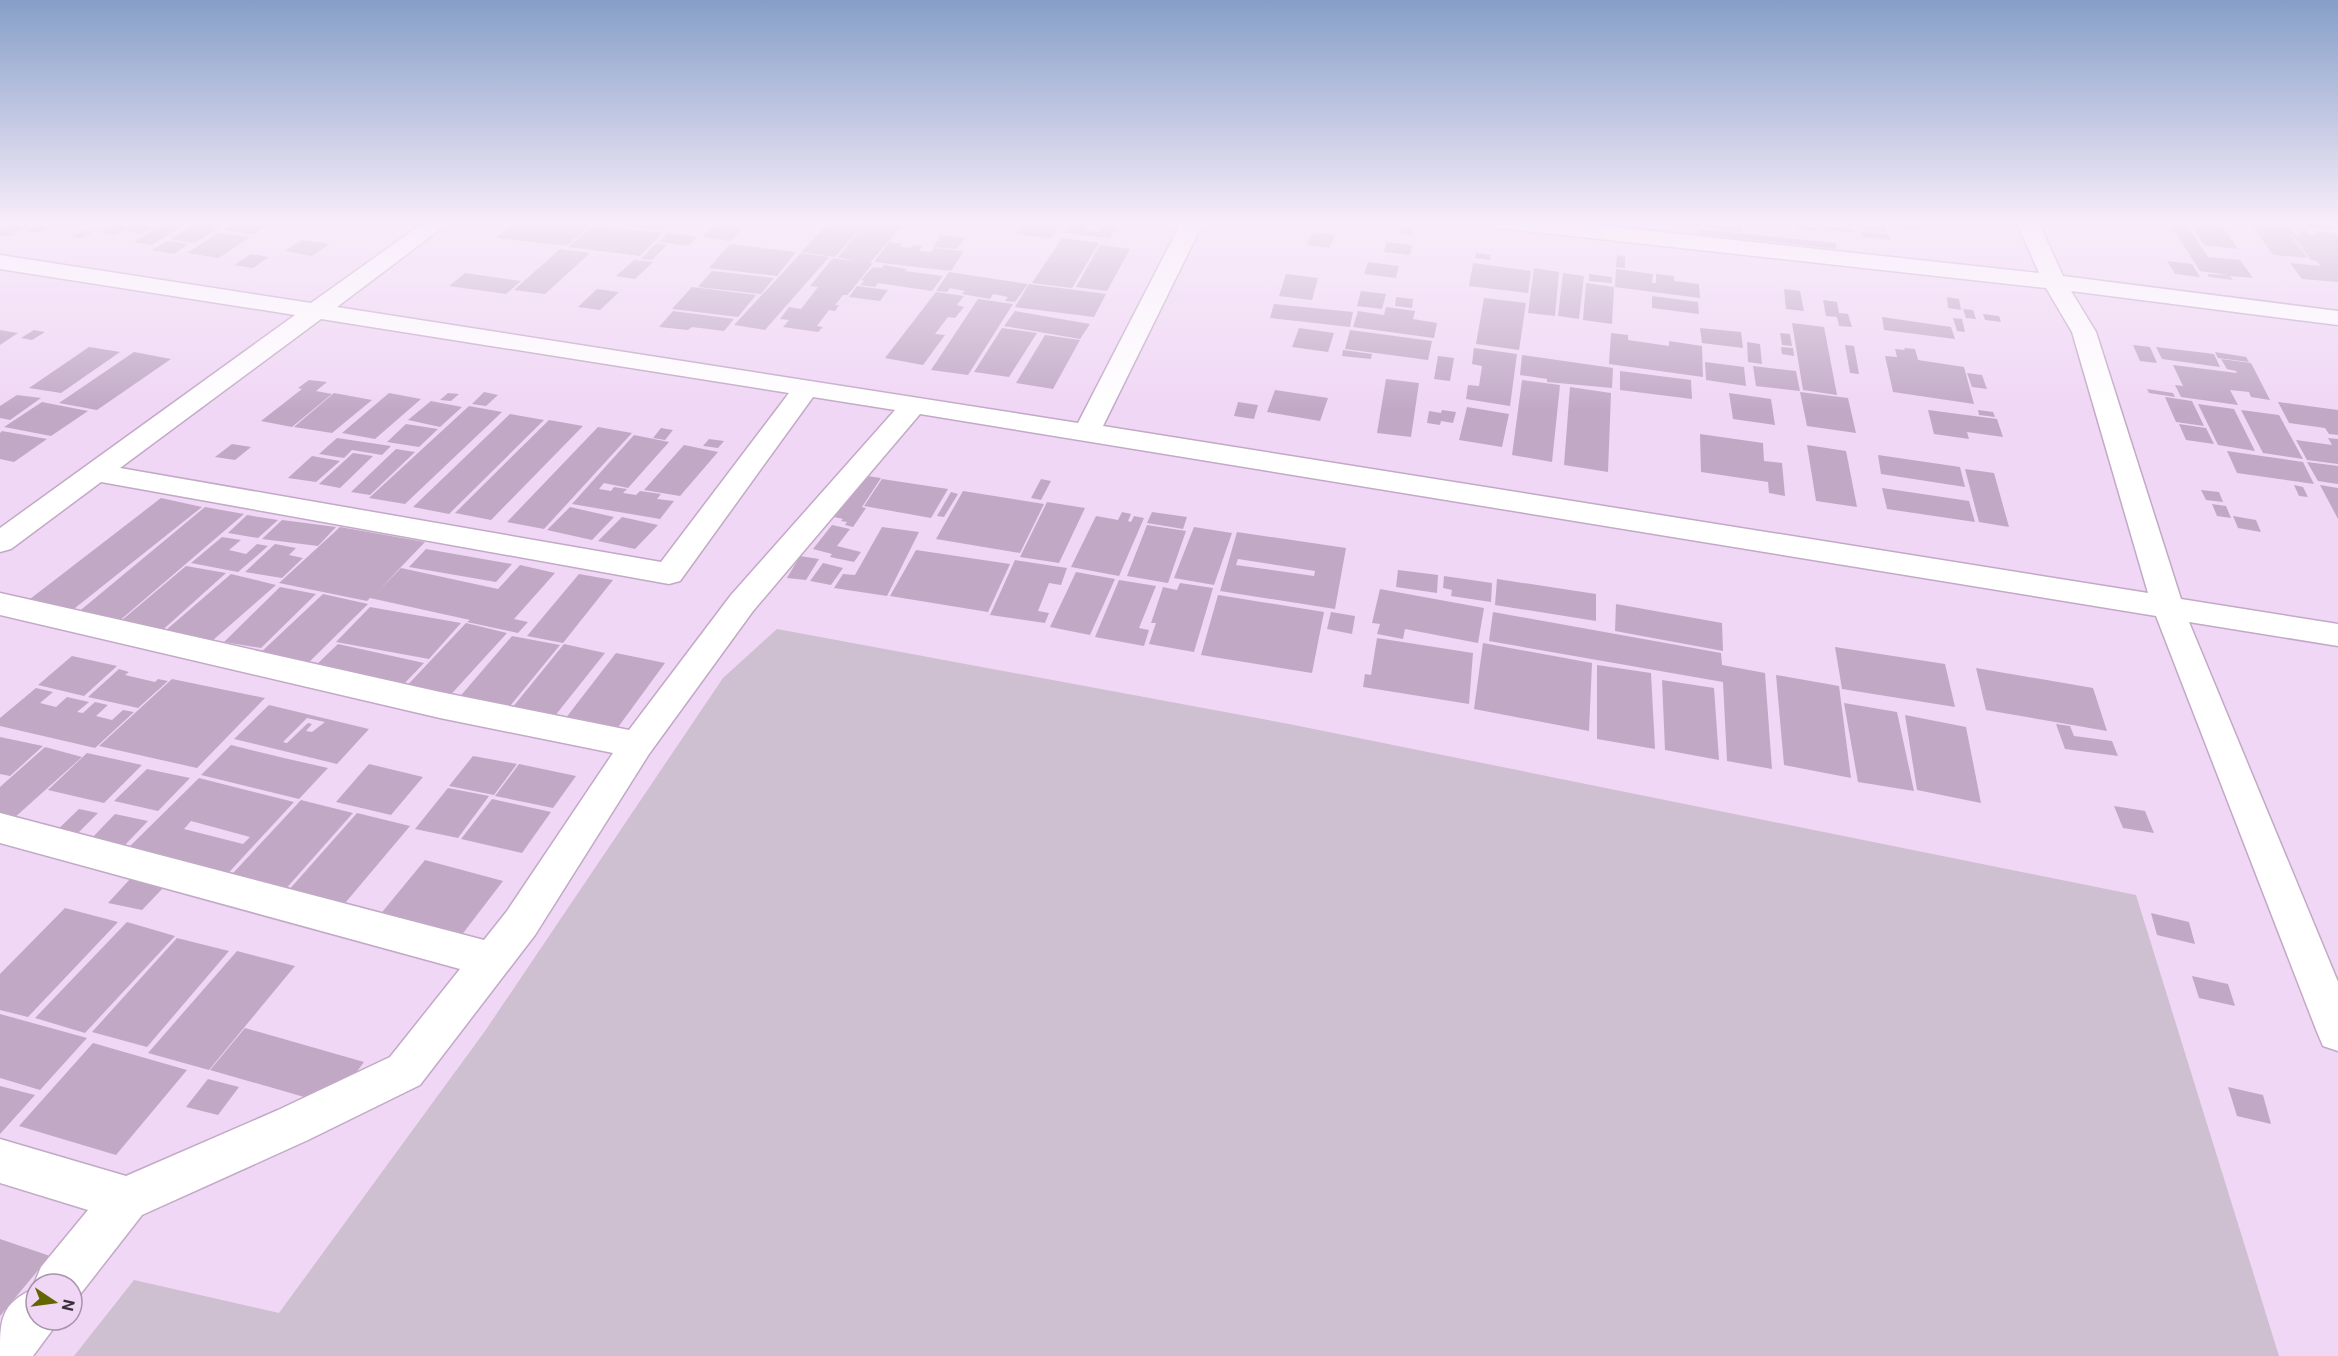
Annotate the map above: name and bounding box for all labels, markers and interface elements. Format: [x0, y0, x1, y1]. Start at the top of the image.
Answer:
north arrow [24, 1272, 84, 1332]
text: N [58, 1298, 79, 1313]

